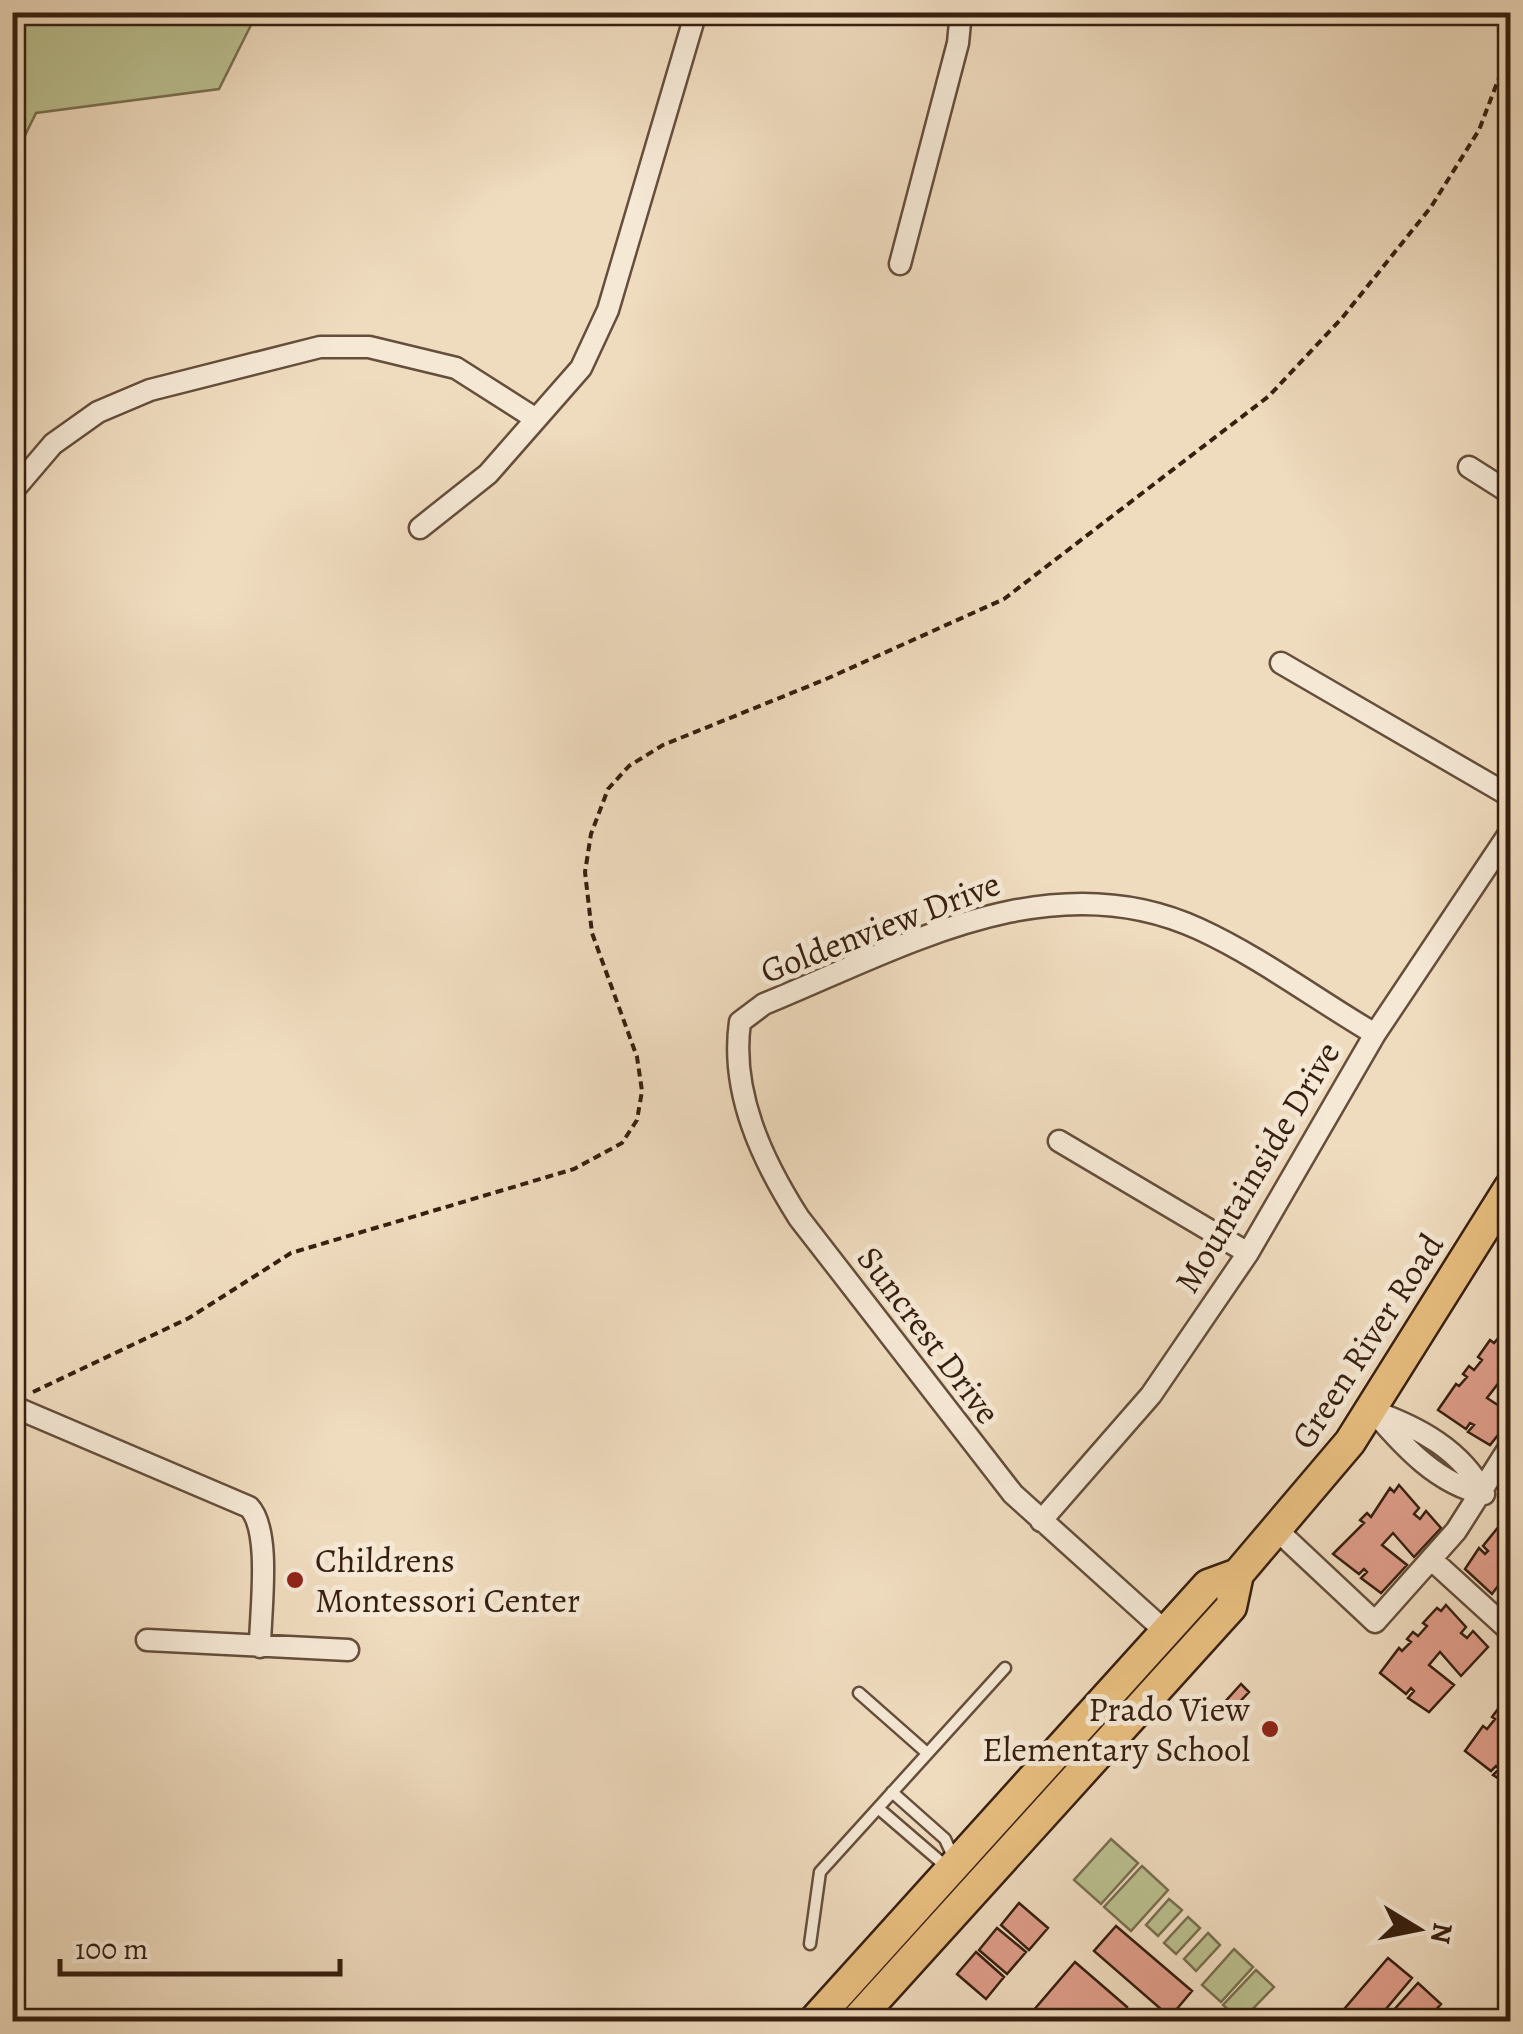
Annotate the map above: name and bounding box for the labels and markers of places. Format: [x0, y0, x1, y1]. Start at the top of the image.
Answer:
place label: Childrens Montessori Center [315, 1536, 580, 1624]
marker: Childrens Montessori Center [284, 1569, 306, 1591]
place label: Prado View Elementary School [982, 1685, 1250, 1773]
marker: Prado View Elementary School [1259, 1718, 1281, 1740]

